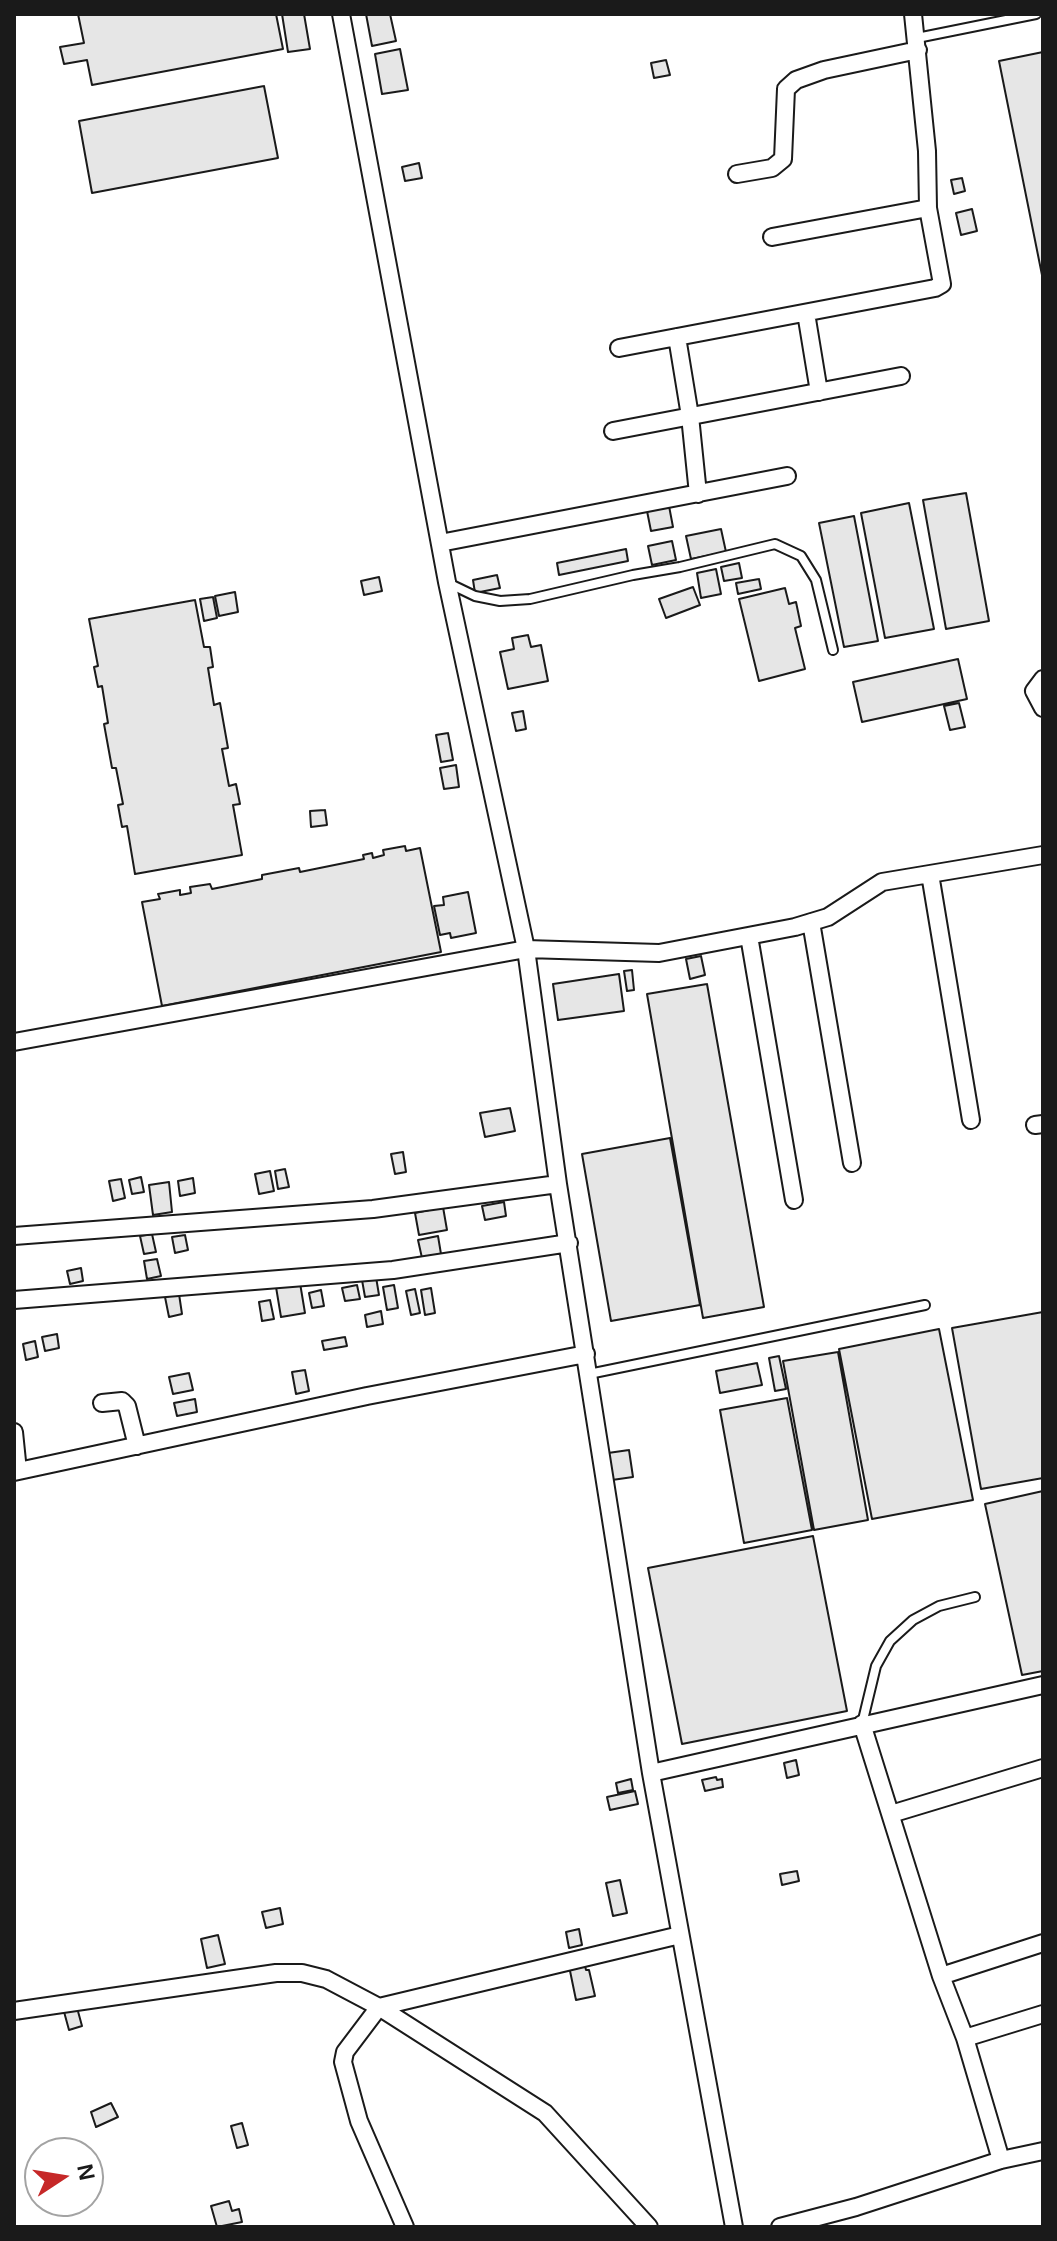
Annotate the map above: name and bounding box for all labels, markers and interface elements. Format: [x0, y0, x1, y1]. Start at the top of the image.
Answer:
north arrow [24, 2137, 104, 2217]
text: N [72, 2162, 100, 2183]

